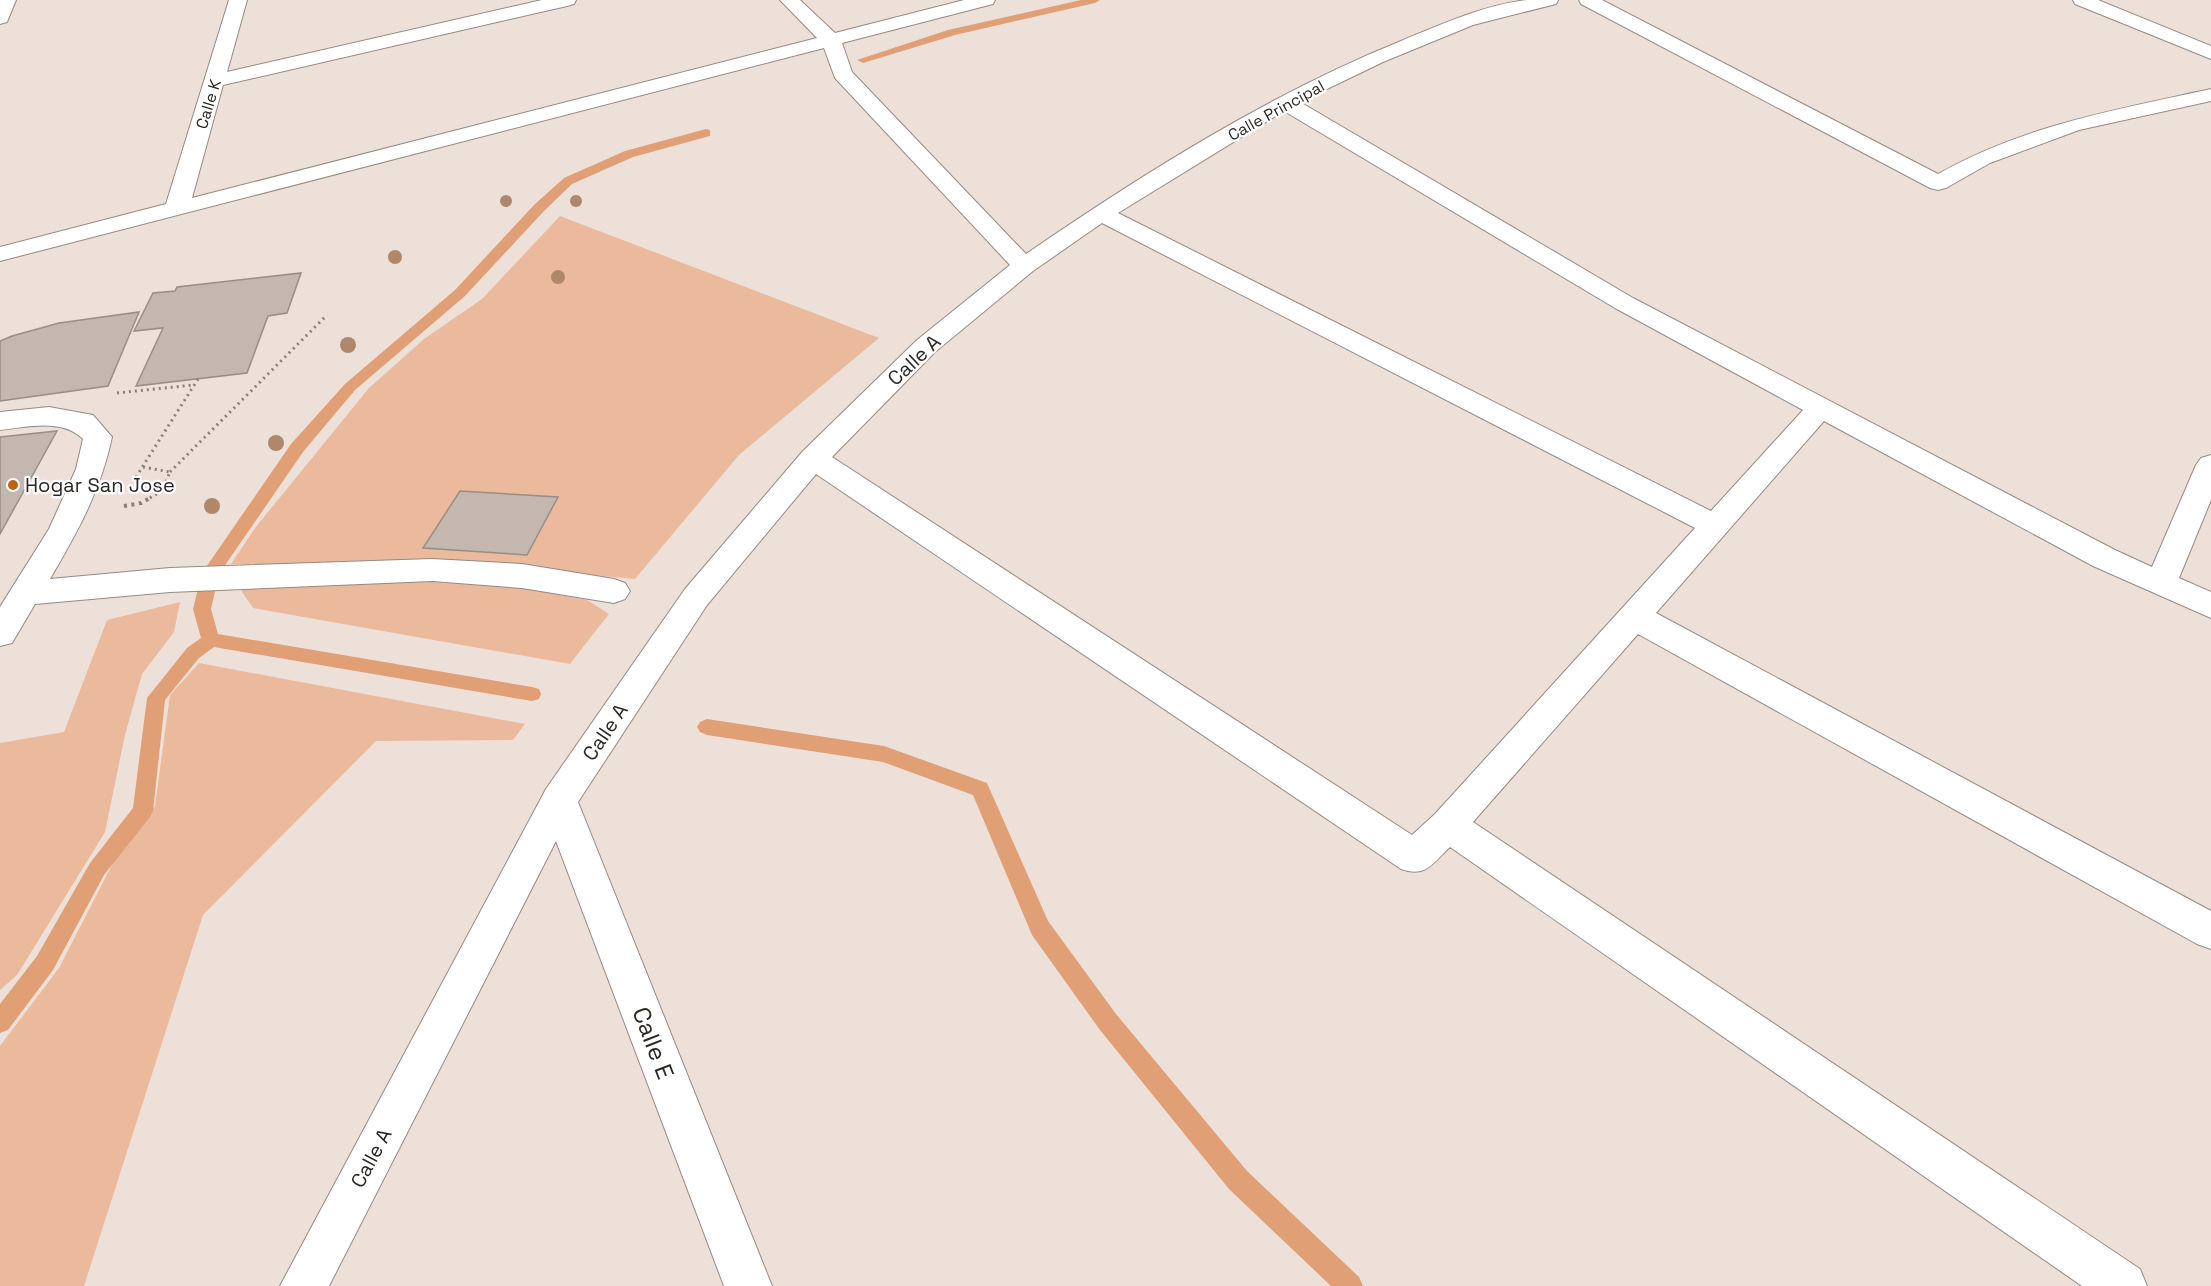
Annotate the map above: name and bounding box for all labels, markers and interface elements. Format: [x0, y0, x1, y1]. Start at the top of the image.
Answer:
street label: Calle Principal [1224, 75, 1328, 146]
street label: Calle K [191, 77, 226, 131]
street label: Calle A [882, 329, 946, 391]
place label: Hogar San Jose [25, 472, 175, 498]
marker: Hogar San Jose [6, 478, 20, 492]
street label: Calle A [576, 698, 634, 766]
street label: Calle E [626, 1002, 681, 1083]
street label: Calle A [345, 1124, 398, 1192]

